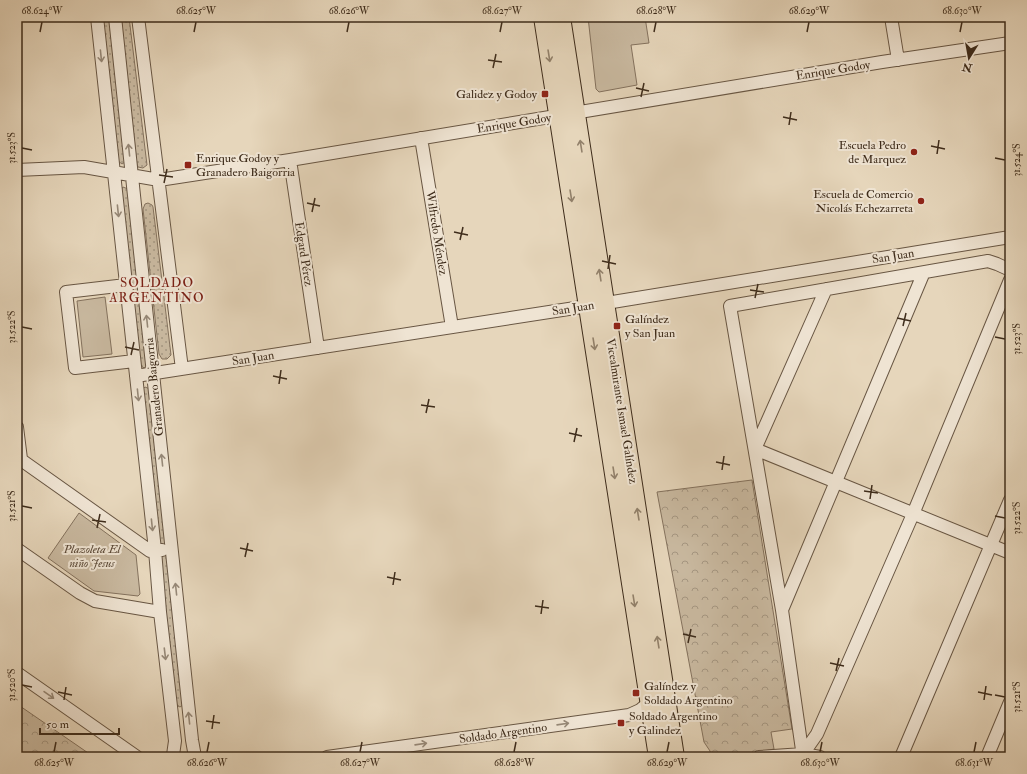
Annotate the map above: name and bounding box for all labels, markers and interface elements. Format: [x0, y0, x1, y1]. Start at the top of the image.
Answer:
text: 68.624°W [22, 5, 63, 17]
text: 68.625°W [176, 5, 217, 17]
text: 68.626°W [329, 5, 370, 17]
text: 68.627°W [482, 5, 523, 17]
text: 68.628°W [636, 5, 677, 17]
text: 68.629°W [789, 5, 830, 17]
text: 68.630°W [942, 5, 983, 17]
north arrow [949, 38, 989, 78]
one-way arrow [97, 49, 105, 62]
one-way arrow [545, 49, 553, 62]
street label: Enrique Godoy [795, 57, 872, 84]
text: N [960, 60, 974, 75]
place label: Galidez y Godoy [456, 87, 538, 102]
marker: Galidez y Godoy [540, 89, 550, 99]
street label: Enrique Godoy [476, 110, 553, 137]
text: 31.523°S [6, 132, 18, 164]
place label: Escuela Pedro de Marquez [839, 138, 906, 167]
one-way arrow [577, 140, 585, 153]
text: 31.524°S [1011, 143, 1023, 177]
one-way arrow [125, 144, 133, 157]
marker: Escuela Pedro de Marquez [909, 147, 919, 157]
place label: Enrique Godoy y Granadero Baigorria [196, 151, 296, 180]
marker: Enrique Godoy y Granadero Baigorria [183, 160, 193, 170]
place label: Escuela de Comercio Nicolás Echezarreta [813, 187, 914, 216]
street label: Wilfredo Méndez [422, 189, 451, 277]
one-way arrow [567, 189, 575, 202]
marker: Escuela de Comercio Nicolás Echezarreta [916, 196, 926, 206]
one-way arrow [114, 204, 121, 217]
street label: Edgard Pérez [291, 221, 316, 288]
street label: San Juan [871, 246, 915, 267]
one-way arrow [596, 269, 604, 282]
district label: SOLDADO ARGENTINO [108, 275, 205, 306]
street label: San Juan [551, 298, 595, 319]
text: 31.522°S [6, 311, 18, 343]
place label: Galíndez y San Juan [625, 312, 675, 341]
one-way arrow [143, 315, 151, 328]
marker: Galíndez y San Juan [612, 321, 622, 331]
text: 31.523°S [1011, 323, 1023, 355]
street label: Granadero Baigorria [142, 336, 167, 437]
street label: Vicealmirante Ismael Galíndez [603, 337, 640, 485]
one-way arrow [590, 338, 598, 351]
street label: San Juan [231, 348, 275, 369]
one-way arrow [134, 388, 142, 401]
one-way arrow [158, 454, 166, 467]
one-way arrow [610, 466, 618, 479]
text: 31.521°S [6, 490, 18, 522]
text: 31.522°S [1011, 502, 1023, 534]
one-way arrow [634, 508, 642, 521]
one-way arrow [148, 518, 156, 531]
park label: Plazoleta El niño Jesus [63, 542, 122, 571]
one-way arrow [172, 583, 179, 596]
one-way arrow [630, 594, 638, 607]
one-way arrow [653, 636, 661, 649]
one-way arrow [161, 647, 169, 660]
text: 31.520°S [6, 669, 18, 701]
place label: Galíndez y Soldado Argentino [644, 679, 733, 708]
text: 31.521°S [1011, 681, 1023, 713]
marker: Galíndez y Soldado Argentino [631, 688, 641, 698]
one-way arrow [43, 691, 54, 699]
place label: Soldado Argentino y Galindez [629, 709, 718, 738]
scale bar [40, 710, 119, 736]
one-way arrow [186, 712, 193, 725]
text: 50 m [46, 717, 70, 732]
marker: Soldado Argentino y Galindez [616, 718, 626, 728]
street label: Soldado Argentino [458, 720, 548, 747]
one-way arrow [557, 720, 570, 728]
one-way arrow [414, 740, 427, 748]
text: 68.625°W [34, 757, 75, 769]
text: 68.626°W [187, 757, 228, 769]
text: 68.627°W [340, 757, 381, 769]
text: 68.628°W [494, 757, 535, 769]
text: 68.629°W [647, 757, 688, 769]
text: 68.630°W [800, 757, 841, 769]
text: 68.631°W [955, 757, 994, 769]

